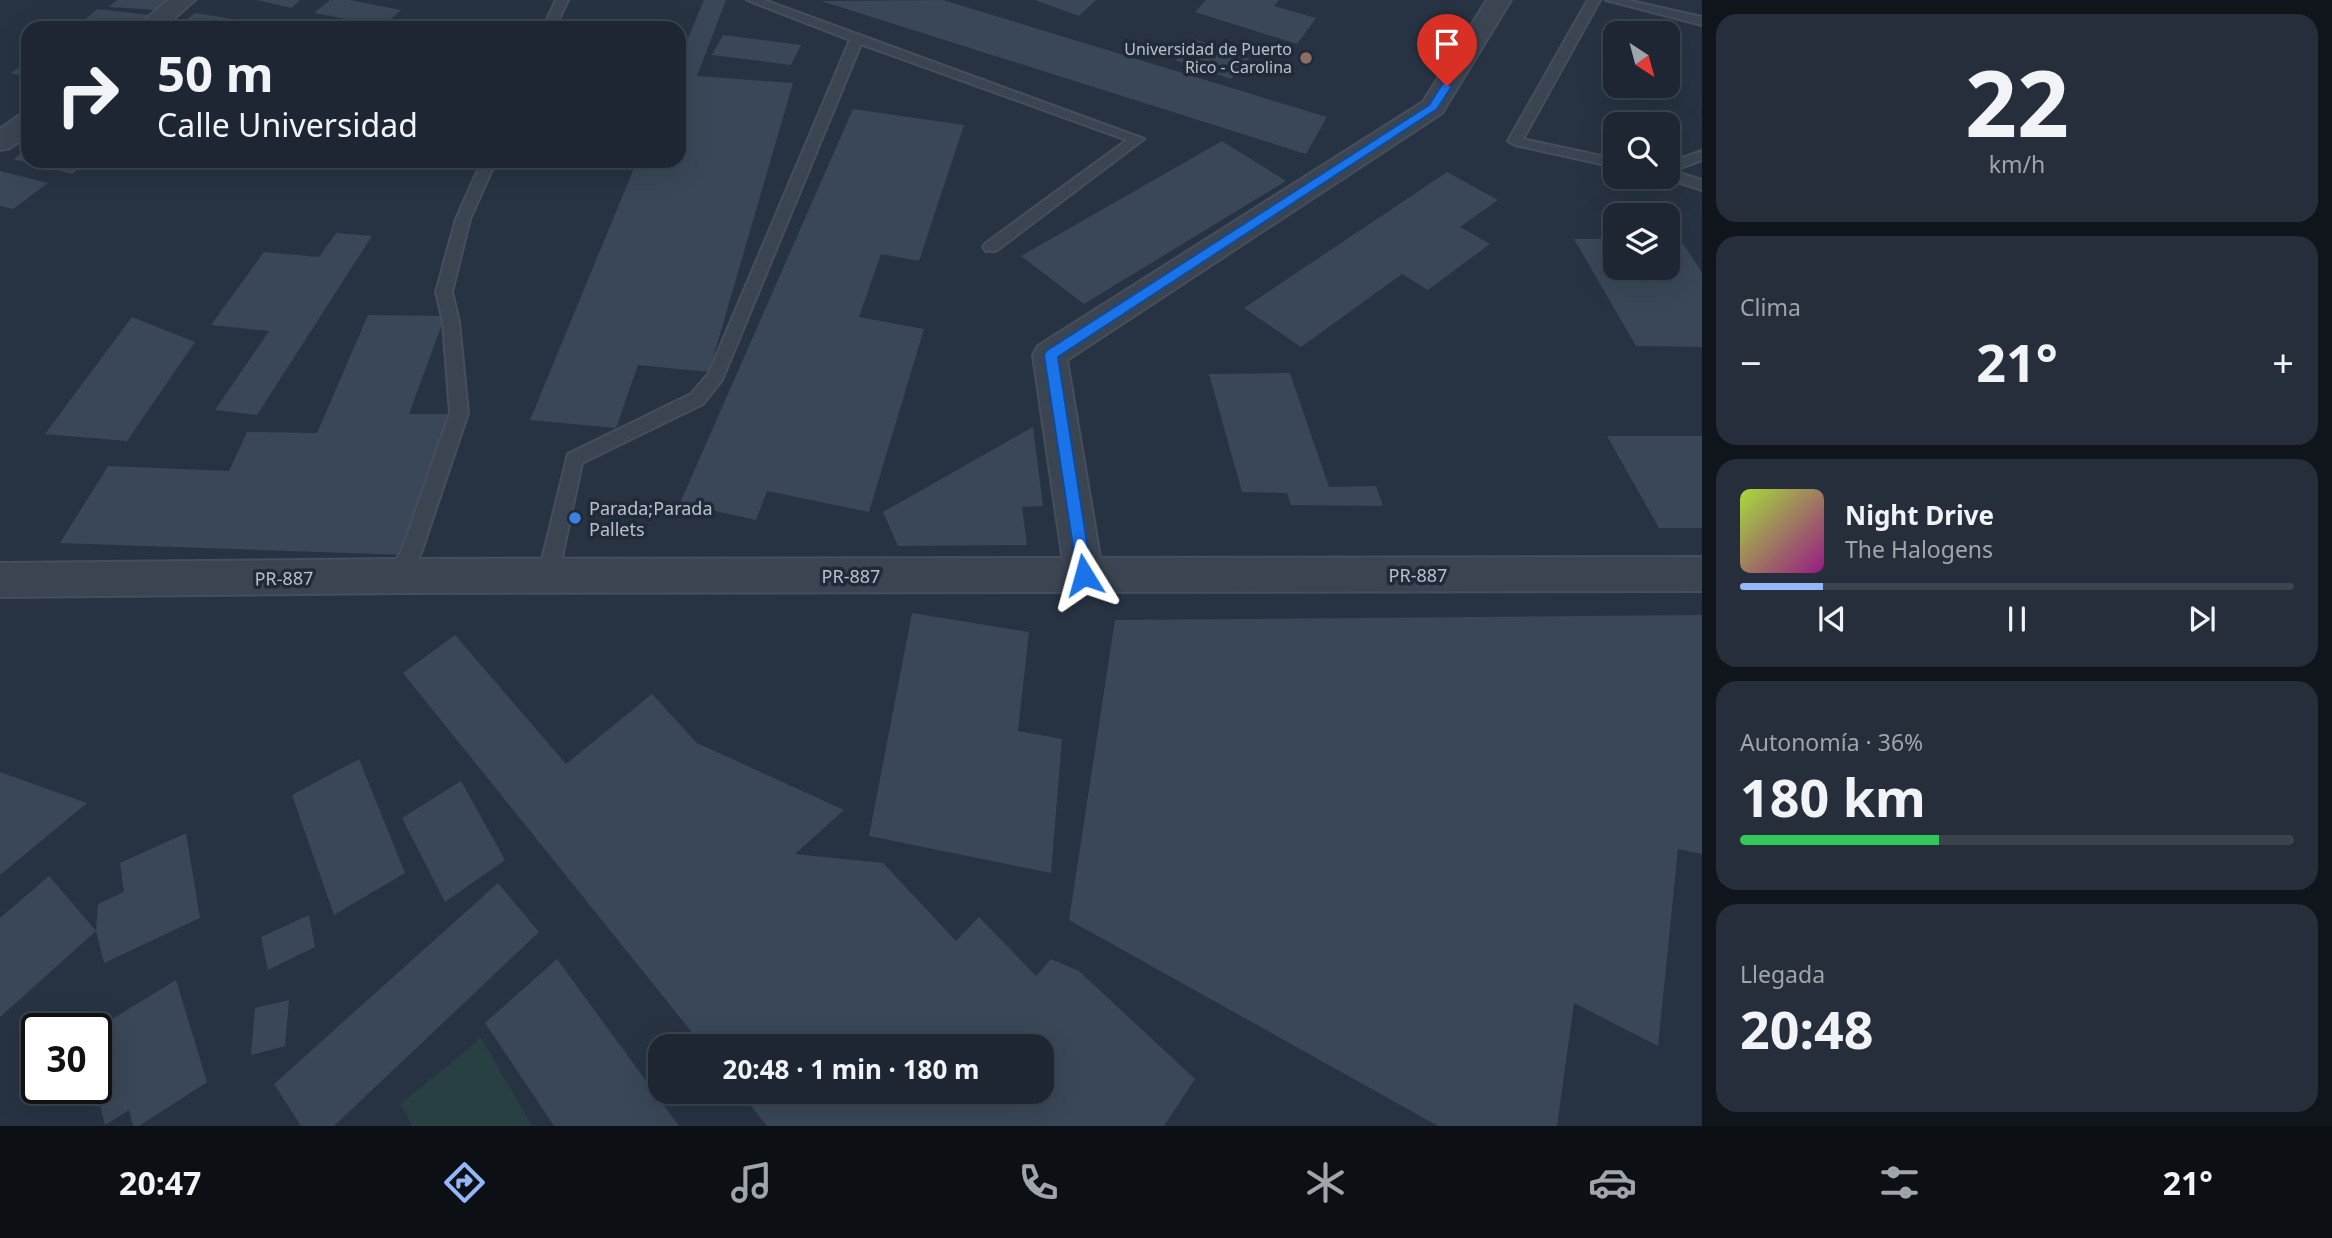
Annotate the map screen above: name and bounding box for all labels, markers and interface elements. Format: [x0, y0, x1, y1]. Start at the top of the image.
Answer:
pin [1417, 14, 1477, 86]
north arrow [1603, 21, 1680, 98]
map controls [1603, 21, 1680, 280]
icon: arrive [1428, 25, 1466, 63]
place label: Universidad de Puerto Rico - Carolina [1124, 38, 1292, 78]
text: 50 m [157, 40, 274, 106]
text: 22 [1965, 40, 2069, 164]
icon: right [42, 49, 133, 140]
marker: Universidad de Puerto Rico - Carolina [1298, 50, 1314, 66]
text: Calle Universidad [157, 103, 418, 146]
button: search [1603, 112, 1680, 189]
text: km/h [1989, 148, 2045, 180]
button: layers [1603, 203, 1680, 280]
text: Clima [1740, 291, 1801, 323]
text: 21° [1976, 326, 2058, 397]
text: − [1740, 336, 1762, 388]
text: + [2272, 336, 2294, 388]
place label: Parada;Parada Pallets [589, 496, 712, 541]
text: Night Drive [1845, 497, 1994, 533]
marker: Parada;Parada Pallets [567, 510, 583, 526]
text: The Halogens [1845, 533, 1993, 565]
position arrow [1047, 538, 1121, 612]
street label: PR-887 [1389, 563, 1447, 587]
street label: PR-887 [822, 564, 880, 588]
street label: PR-887 [254, 565, 314, 591]
icon: previous [1813, 600, 1851, 638]
icon: pause [1998, 600, 2036, 638]
icon: next [2183, 600, 2221, 638]
text: Autonomía · 36% [1740, 726, 1923, 758]
text: 180 km [1740, 761, 1926, 832]
text: Llegada [1740, 958, 1825, 990]
text: 20:48 [1740, 993, 1874, 1064]
speed limit sign: 30 [21, 1013, 112, 1104]
text: 20:48 · 1 min · 180 m [723, 1051, 979, 1087]
icon: directions [440, 1158, 489, 1207]
icon: music [727, 1158, 776, 1207]
icon: phone [1014, 1158, 1063, 1207]
icon: climate [1301, 1158, 1350, 1207]
icon: car [1588, 1158, 1637, 1207]
icon: filters [1875, 1158, 1924, 1207]
text: 20:47 [119, 1161, 201, 1204]
text: 21° [2163, 1161, 2213, 1204]

